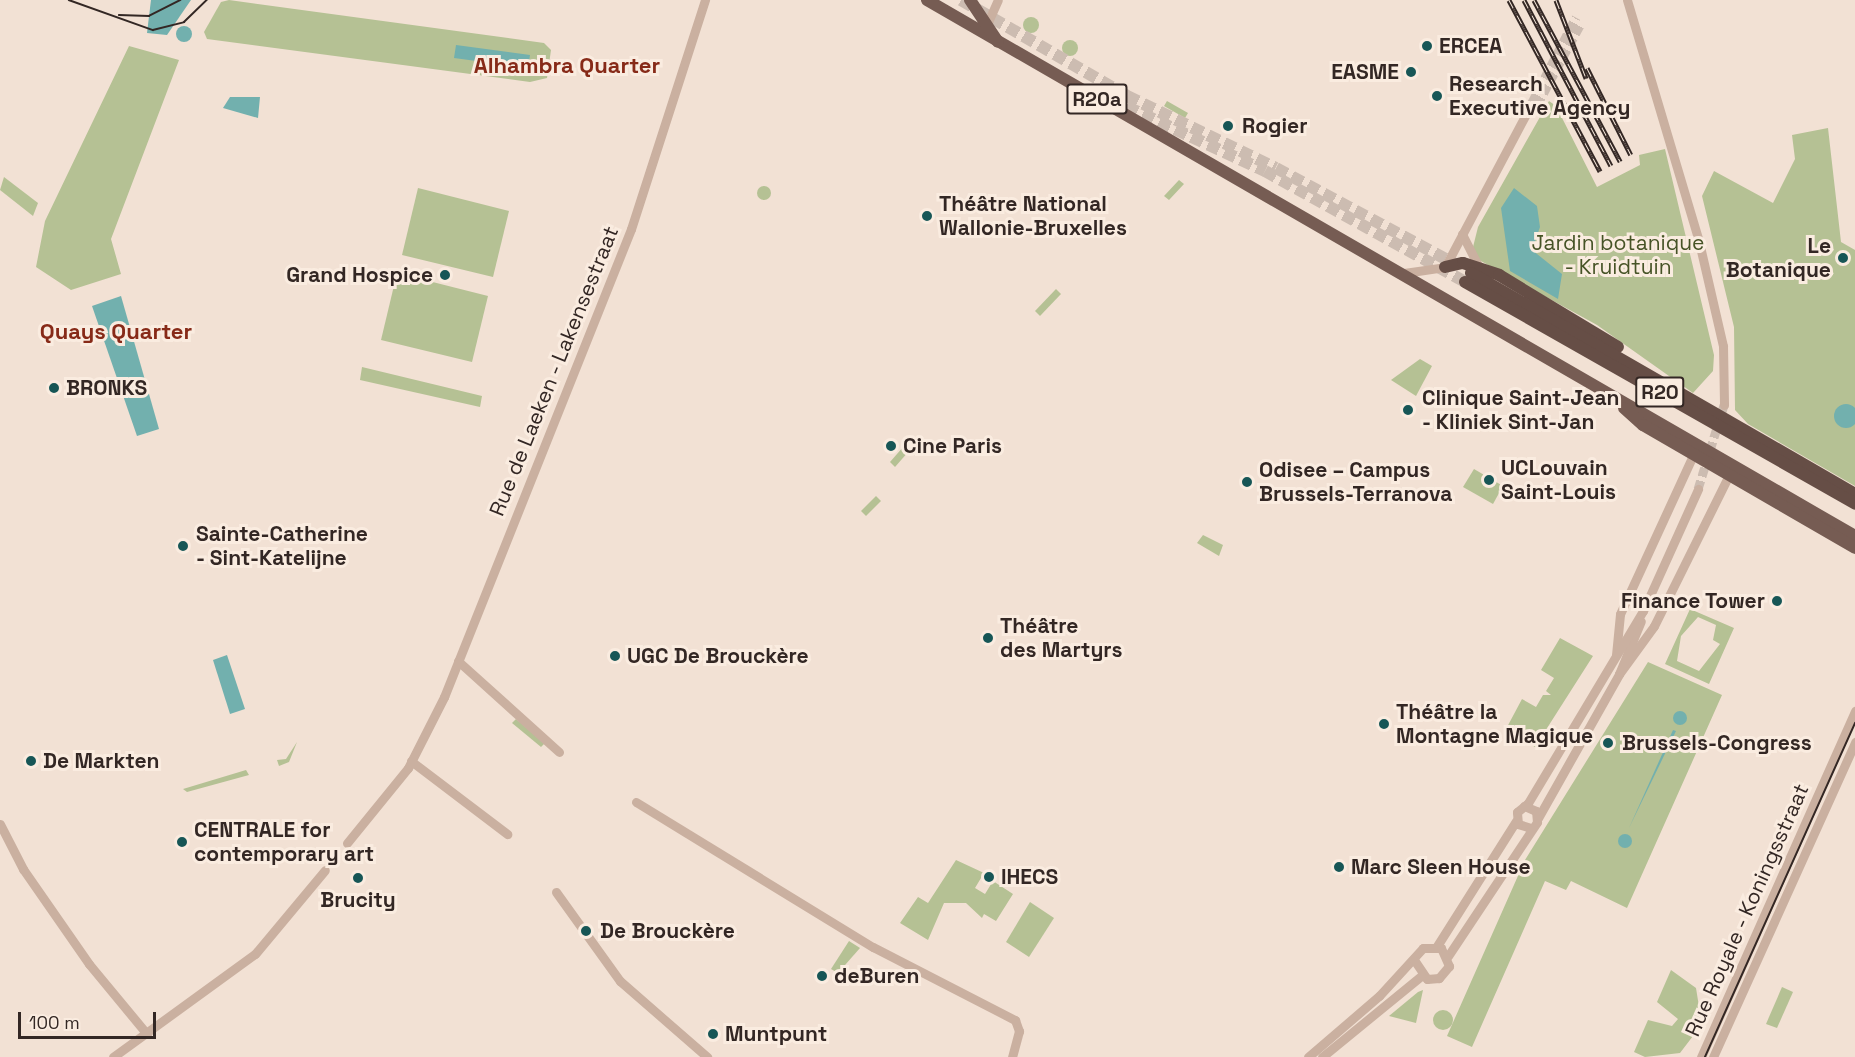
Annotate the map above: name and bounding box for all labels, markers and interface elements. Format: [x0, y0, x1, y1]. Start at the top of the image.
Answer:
place label: ERCEA [1439, 33, 1502, 59]
marker: ERCEA [1420, 39, 1434, 53]
district label: Alhambra Quarter [474, 53, 660, 79]
place label: EASME [1331, 59, 1399, 85]
marker: EASME [1404, 65, 1418, 79]
place label: Research Executive Agency [1449, 71, 1631, 121]
road number: R20a [1066, 82, 1128, 116]
marker: Research Executive Agency [1430, 89, 1444, 103]
place label: Rogier [1242, 113, 1308, 139]
marker: Rogier [1219, 117, 1237, 135]
place label: Théâtre National Wallonie-Bruxelles [939, 191, 1127, 241]
marker: Théâtre National Wallonie-Bruxelles [920, 209, 934, 223]
street label: Rue de Laeken - Lakensestraat [484, 222, 624, 520]
park label: Jardin botanique - Kruidtuin [1531, 230, 1705, 280]
place label: Le Botanique [1726, 233, 1831, 283]
marker: Le Botanique [1836, 251, 1850, 265]
place label: Grand Hospice [286, 262, 433, 288]
marker: Grand Hospice [438, 268, 452, 282]
district label: Quays Quarter [40, 319, 192, 345]
place label: BRONKS [66, 375, 147, 401]
road number: R20 [1634, 375, 1686, 409]
marker: BRONKS [47, 381, 61, 395]
place label: Clinique Saint-Jean - Kliniek Sint-Jan [1422, 385, 1620, 435]
marker: Clinique Saint-Jean - Kliniek Sint-Jan [1399, 401, 1417, 419]
place label: Cine Paris [903, 433, 1002, 459]
marker: Cine Paris [884, 439, 898, 453]
place label: UCLouvain Saint-Louis [1501, 455, 1616, 505]
place label: Odisee – Campus Brussels-Terranova [1259, 457, 1452, 507]
marker: UCLouvain Saint-Louis [1482, 473, 1496, 487]
marker: Odisee – Campus Brussels-Terranova [1240, 475, 1254, 489]
place label: Sainte-Catherine - Sint-Katelijne [196, 521, 368, 571]
marker: Sainte-Catherine - Sint-Katelijne [174, 537, 192, 555]
place label: Finance Tower [1620, 588, 1765, 614]
marker: Finance Tower [1770, 594, 1784, 608]
place label: Théâtre des Martyrs [1000, 613, 1122, 663]
marker: Théâtre des Martyrs [981, 631, 995, 645]
place label: UGC De Brouckère [627, 643, 809, 669]
marker: UGC De Brouckère [608, 649, 622, 663]
place label: Théâtre la Montagne Magique [1396, 699, 1593, 749]
marker: Théâtre la Montagne Magique [1377, 717, 1391, 731]
place label: Brussels-Congress [1622, 730, 1812, 756]
marker: Brussels-Congress [1599, 734, 1617, 752]
place label: De Markten [43, 748, 160, 774]
marker: De Markten [24, 754, 38, 768]
street label: Rue Royale - Koningsstraat [1680, 779, 1814, 1041]
place label: CENTRALE for contemporary art [194, 817, 374, 867]
marker: CENTRALE for contemporary art [175, 835, 189, 849]
place label: Marc Sleen House [1351, 854, 1531, 880]
marker: Marc Sleen House [1332, 860, 1346, 874]
place label: IHECS [1001, 864, 1058, 890]
marker: IHECS [982, 870, 996, 884]
marker: Brucity [351, 871, 365, 885]
place label: Brucity [320, 887, 396, 913]
place label: De Brouckère [600, 918, 735, 944]
marker: De Brouckère [577, 922, 595, 940]
place label: deBuren [834, 963, 919, 989]
marker: deBuren [815, 969, 829, 983]
scale bar [21, 1000, 159, 1038]
text: 100 m [29, 1011, 80, 1034]
place label: Muntpunt [725, 1021, 827, 1047]
marker: Muntpunt [706, 1027, 720, 1041]

